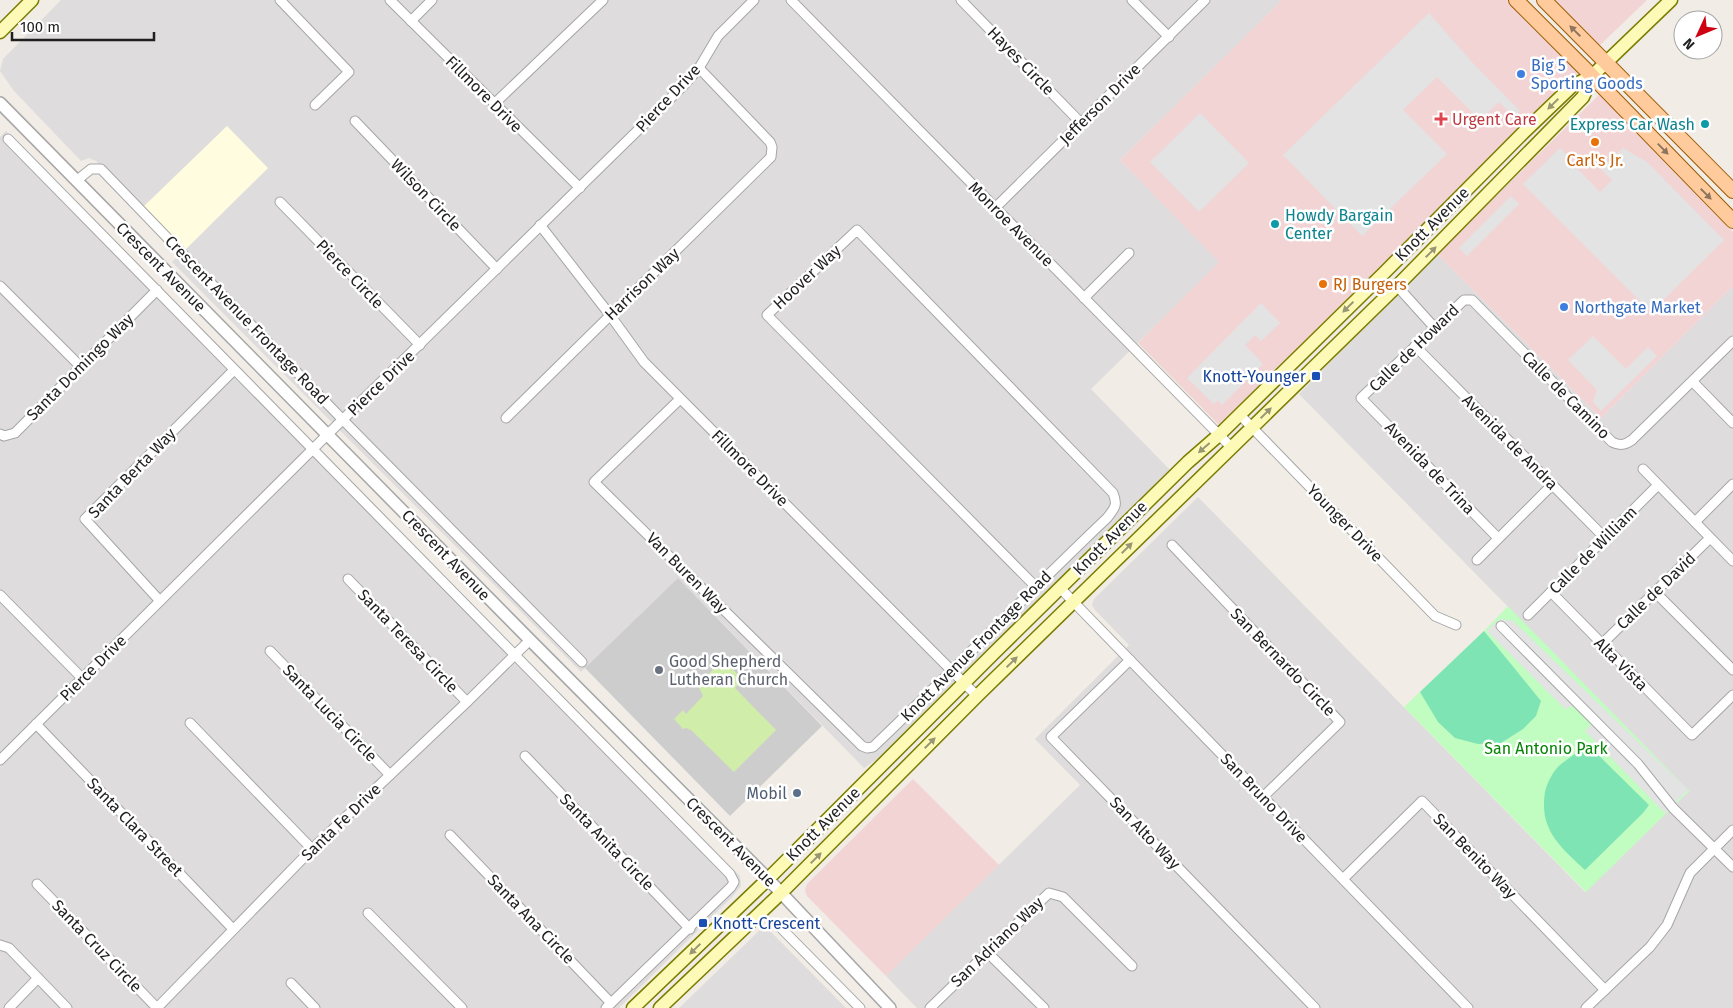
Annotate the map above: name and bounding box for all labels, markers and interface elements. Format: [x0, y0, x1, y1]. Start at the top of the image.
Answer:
scale bar [12, 10, 155, 42]
north arrow [1673, 10, 1723, 60]
text: 100 m [20, 18, 60, 36]
street label: Hayes Circle [984, 23, 1058, 99]
one-way arrow [1569, 26, 1581, 38]
text: N [1680, 34, 1698, 53]
street label: Fillmore Drive [442, 52, 526, 136]
place label: Big 5 Sporting Goods [1531, 56, 1643, 93]
street label: Pierce Drive [632, 60, 704, 136]
street label: Jefferson Drive [1056, 60, 1144, 148]
marker: Big 5 Sporting Goods [1515, 68, 1527, 80]
one-way arrow [1547, 98, 1559, 110]
place label: Urgent Care [1452, 110, 1537, 129]
marker: Urgent Care [1434, 112, 1448, 126]
place label: Express Car Wash [1570, 115, 1695, 134]
marker: Express Car Wash [1699, 118, 1711, 130]
marker: Carl's Jr. [1589, 136, 1601, 148]
one-way arrow [1657, 143, 1669, 155]
place label: Carl's Jr. [1567, 151, 1624, 170]
street label: Wilson Circle [387, 155, 465, 235]
street label: Monroe Avenue [965, 178, 1057, 270]
street label: Knott Avenue [1391, 183, 1473, 265]
one-way arrow [1700, 188, 1712, 200]
place label: Howdy Bargain Center [1285, 206, 1393, 243]
street label: Crescent Avenue [112, 218, 210, 316]
marker: Howdy Bargain Center [1269, 218, 1281, 230]
street label: Crescent Avenue Frontage Road [161, 232, 333, 408]
street label: Pierce Circle [312, 236, 388, 312]
street label: Hoover Way [769, 241, 845, 313]
street label: Harrison Way [601, 244, 683, 324]
one-way arrow [1425, 246, 1437, 258]
place label: RJ Burgers [1333, 275, 1407, 294]
marker: RJ Burgers [1317, 278, 1329, 290]
place label: Northgate Market [1574, 298, 1701, 317]
street label: Calle de Howard [1365, 300, 1463, 396]
one-way arrow [1343, 301, 1355, 313]
marker: Northgate Market [1558, 301, 1570, 313]
street label: Santa Domingo Way [23, 310, 137, 424]
street label: Pierce Drive [343, 346, 419, 420]
street label: Calle de Camino [1518, 347, 1614, 443]
place label: Knott-Younger [1203, 367, 1307, 386]
marker: Knott-Younger [1310, 370, 1322, 382]
street label: Avenida de Andra [1458, 390, 1562, 494]
one-way arrow [1260, 408, 1272, 420]
street label: Avenida de Trina [1381, 418, 1479, 518]
street label: Santa Berta Way [84, 424, 180, 522]
street label: Fillmore Drive [708, 426, 792, 510]
one-way arrow [1198, 442, 1211, 453]
street label: Younger Drive [1303, 480, 1387, 566]
street label: Knott Avenue [1069, 497, 1151, 579]
street label: Calle de William [1545, 502, 1641, 598]
street label: Crescent Avenue [398, 506, 494, 604]
street label: Van Buren Way [643, 529, 732, 618]
one-way arrow [1121, 542, 1133, 554]
street label: Calle de David [1612, 548, 1700, 634]
street label: Knott Avenue Frontage Road [897, 567, 1055, 725]
street label: Santa Teresa Circle [354, 585, 462, 697]
street label: San Bernardo Circle [1227, 604, 1339, 720]
street label: Pierce Drive [56, 631, 130, 705]
street label: Alta Vista [1590, 633, 1652, 695]
place label: Good Shepherd Lutheran Church [669, 652, 788, 689]
one-way arrow [1005, 656, 1017, 668]
street label: Santa Lucia Circle [279, 660, 381, 766]
marker: Good Shepherd Lutheran Church [653, 664, 665, 676]
one-way arrow [924, 737, 936, 749]
park label: San Antonio Park [1484, 739, 1609, 758]
street label: San Bruno Drive [1217, 749, 1311, 847]
street label: Santa Clara Street [83, 774, 187, 880]
street label: Santa Fe Drive [297, 779, 385, 865]
street label: Knott Avenue [782, 783, 864, 865]
place label: Mobil [747, 784, 787, 803]
marker: Mobil [791, 787, 803, 799]
street label: Santa Anita Circle [556, 790, 658, 894]
street label: Crescent Avenue [682, 793, 780, 891]
street label: San Alto Way [1106, 793, 1184, 873]
street label: San Benito Way [1429, 809, 1521, 903]
one-way arrow [810, 853, 822, 865]
street label: Santa Ana Circle [484, 870, 578, 968]
street label: San Adriano Way [947, 893, 1047, 991]
street label: Santa Cruz Circle [48, 896, 146, 996]
place label: Knott-Crescent [713, 914, 821, 933]
marker: Knott-Crescent [697, 917, 709, 929]
one-way arrow [689, 943, 701, 955]

